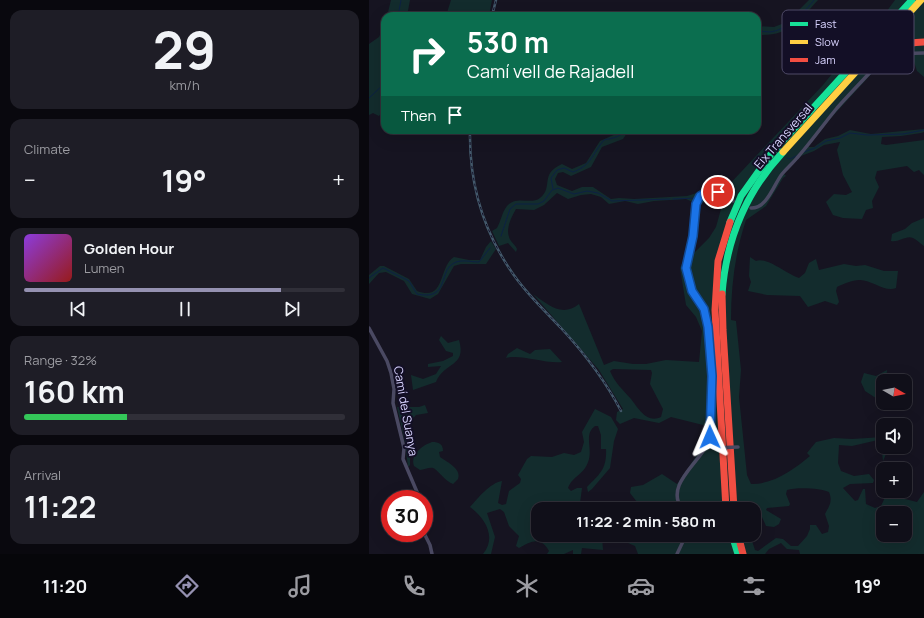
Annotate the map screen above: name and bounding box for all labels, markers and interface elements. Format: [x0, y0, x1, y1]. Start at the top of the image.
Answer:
legend [782, 10, 914, 74]
text: 29 [153, 14, 216, 85]
text: Fast [815, 16, 837, 31]
text: 530 m [467, 23, 549, 61]
icon: right [401, 28, 453, 80]
text: Slow [815, 34, 840, 49]
text: Jam [815, 52, 836, 67]
text: Camí vell de Rajadell [467, 59, 635, 83]
text: km/h [169, 76, 200, 94]
street label: Eix Transversal [750, 100, 816, 172]
icon: arrive [444, 104, 466, 126]
text: Then [401, 105, 436, 126]
text: Climate [24, 140, 70, 158]
text: 19° [161, 160, 207, 201]
text: − [24, 165, 36, 195]
text: + [332, 165, 345, 195]
pin [701, 175, 735, 209]
icon: arrive [707, 181, 729, 203]
text: Golden Hour [84, 238, 174, 259]
text: Lumen [84, 259, 124, 277]
icon: previous [67, 298, 89, 320]
icon: pause [174, 298, 196, 320]
icon: next [281, 298, 303, 320]
text: Range · 32% [24, 351, 97, 369]
street label: Camí del Suanya [390, 365, 422, 457]
text: 160 km [24, 371, 125, 412]
north arrow [876, 374, 912, 410]
map controls [876, 374, 912, 542]
position arrow [689, 416, 731, 458]
button: sound [876, 418, 912, 454]
button: + [876, 462, 912, 498]
text: Arrival [24, 466, 61, 484]
text: 11:22 [24, 486, 96, 527]
speed limit sign: 30 [381, 490, 433, 542]
button: − [876, 506, 912, 542]
text: 11:22 · 2 min · 580 m [576, 511, 716, 532]
icon: directions [173, 572, 201, 600]
icon: music [286, 572, 314, 600]
icon: phone [400, 572, 428, 600]
icon: climate [513, 572, 541, 600]
icon: car [627, 572, 655, 600]
icon: filters [740, 572, 768, 600]
text: 11:20 [43, 574, 87, 598]
text: 19° [854, 574, 881, 598]

